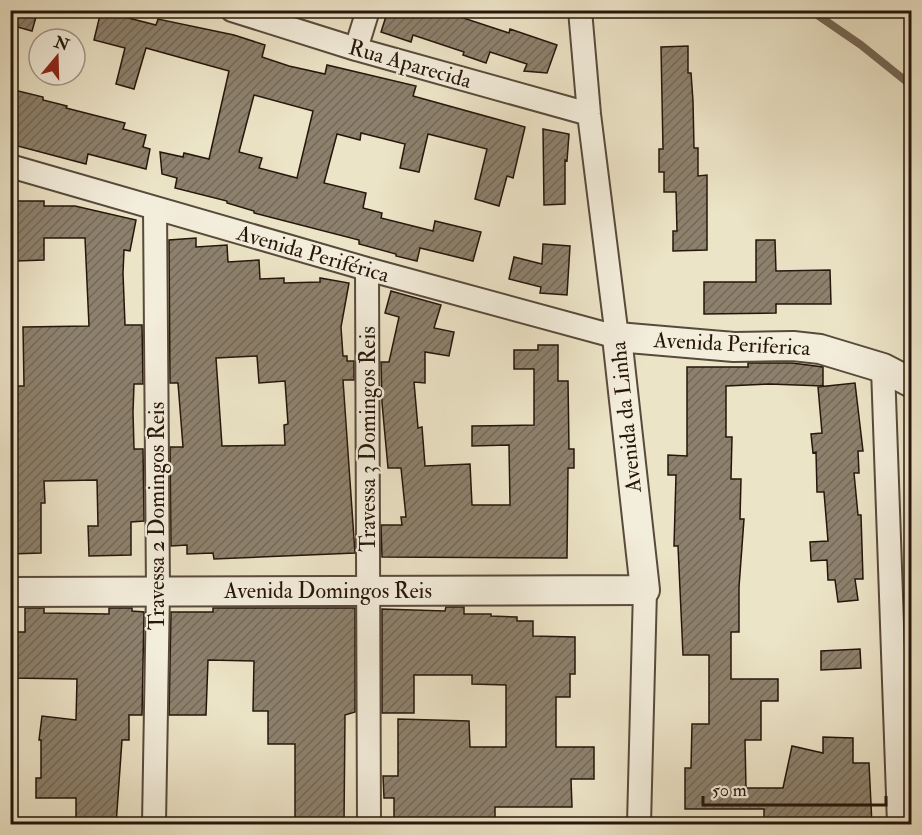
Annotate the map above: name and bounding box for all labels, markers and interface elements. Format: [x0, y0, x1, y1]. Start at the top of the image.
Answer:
north arrow [27, 27, 87, 87]
text: N [51, 32, 72, 56]
street label: Rua Aparecida [345, 33, 476, 96]
street label: Avenida Periférica [233, 219, 393, 289]
street label: Travessa 3 Domingos Reis [354, 326, 382, 552]
street label: Avenida Periferica [652, 326, 812, 362]
street label: Avenida da Linha [604, 339, 648, 495]
street label: Travessa 2 Domingos Reis [143, 402, 171, 630]
street label: Avenida Domingos Reis [223, 577, 432, 605]
scale bar [703, 769, 886, 807]
text: 50 m [712, 779, 747, 802]

